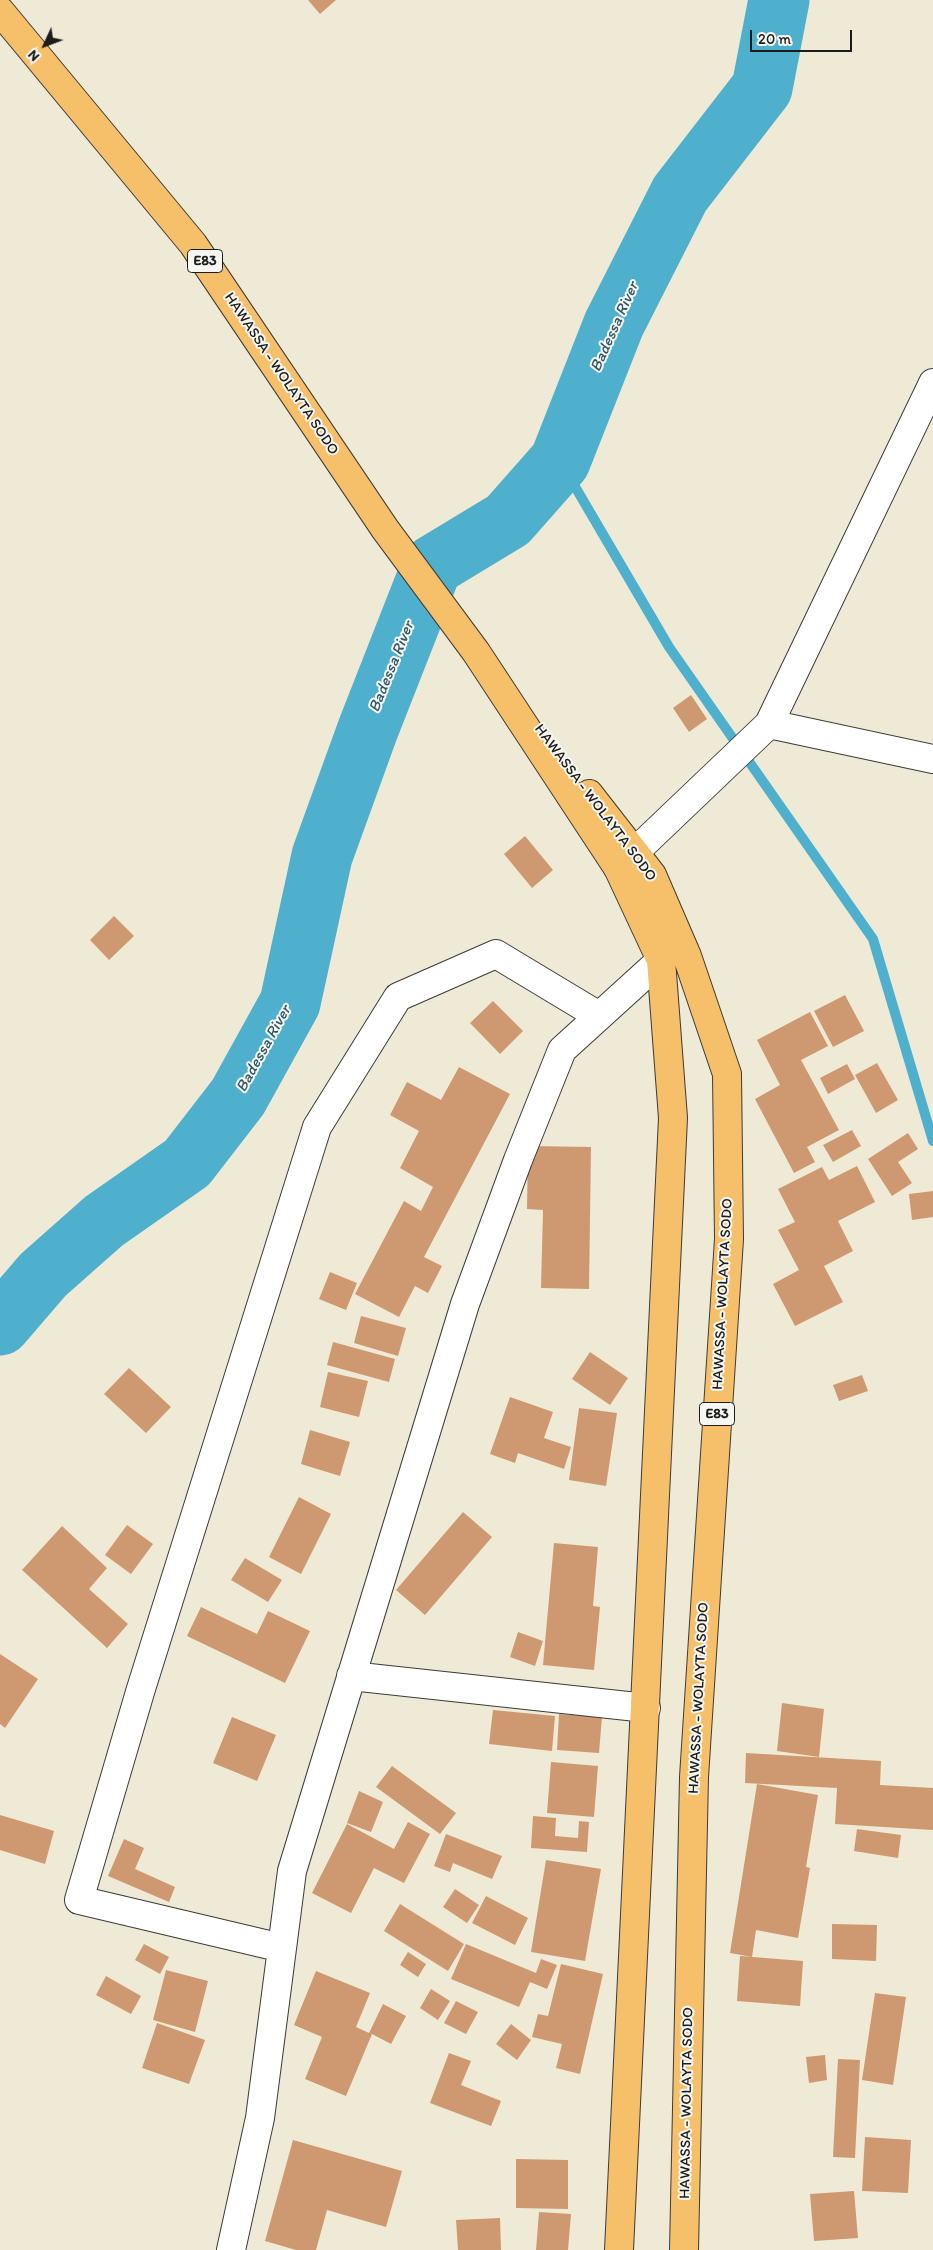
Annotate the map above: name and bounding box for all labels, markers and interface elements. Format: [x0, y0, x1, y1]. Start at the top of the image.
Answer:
north arrow [20, 20, 70, 70]
scale bar [753, 20, 856, 52]
text: 20 m [758, 30, 791, 48]
text: N [24, 46, 43, 65]
road number: E83 [188, 250, 222, 272]
water label: Badessa River [587, 279, 643, 375]
street label: HAWASSA - WOLAYTA SODO [220, 289, 342, 459]
water label: Badessa River [365, 619, 419, 715]
street label: HAWASSA - WOLAYTA SODO [530, 721, 660, 885]
water label: Badessa River [232, 1002, 296, 1096]
street label: HAWASSA - WOLAYTA SODO [709, 1198, 737, 1390]
road number: E83 [700, 1402, 734, 1426]
street label: HAWASSA - WOLAYTA SODO [685, 1602, 713, 1794]
street label: HAWASSA - WOLAYTA SODO [676, 2007, 698, 2199]

